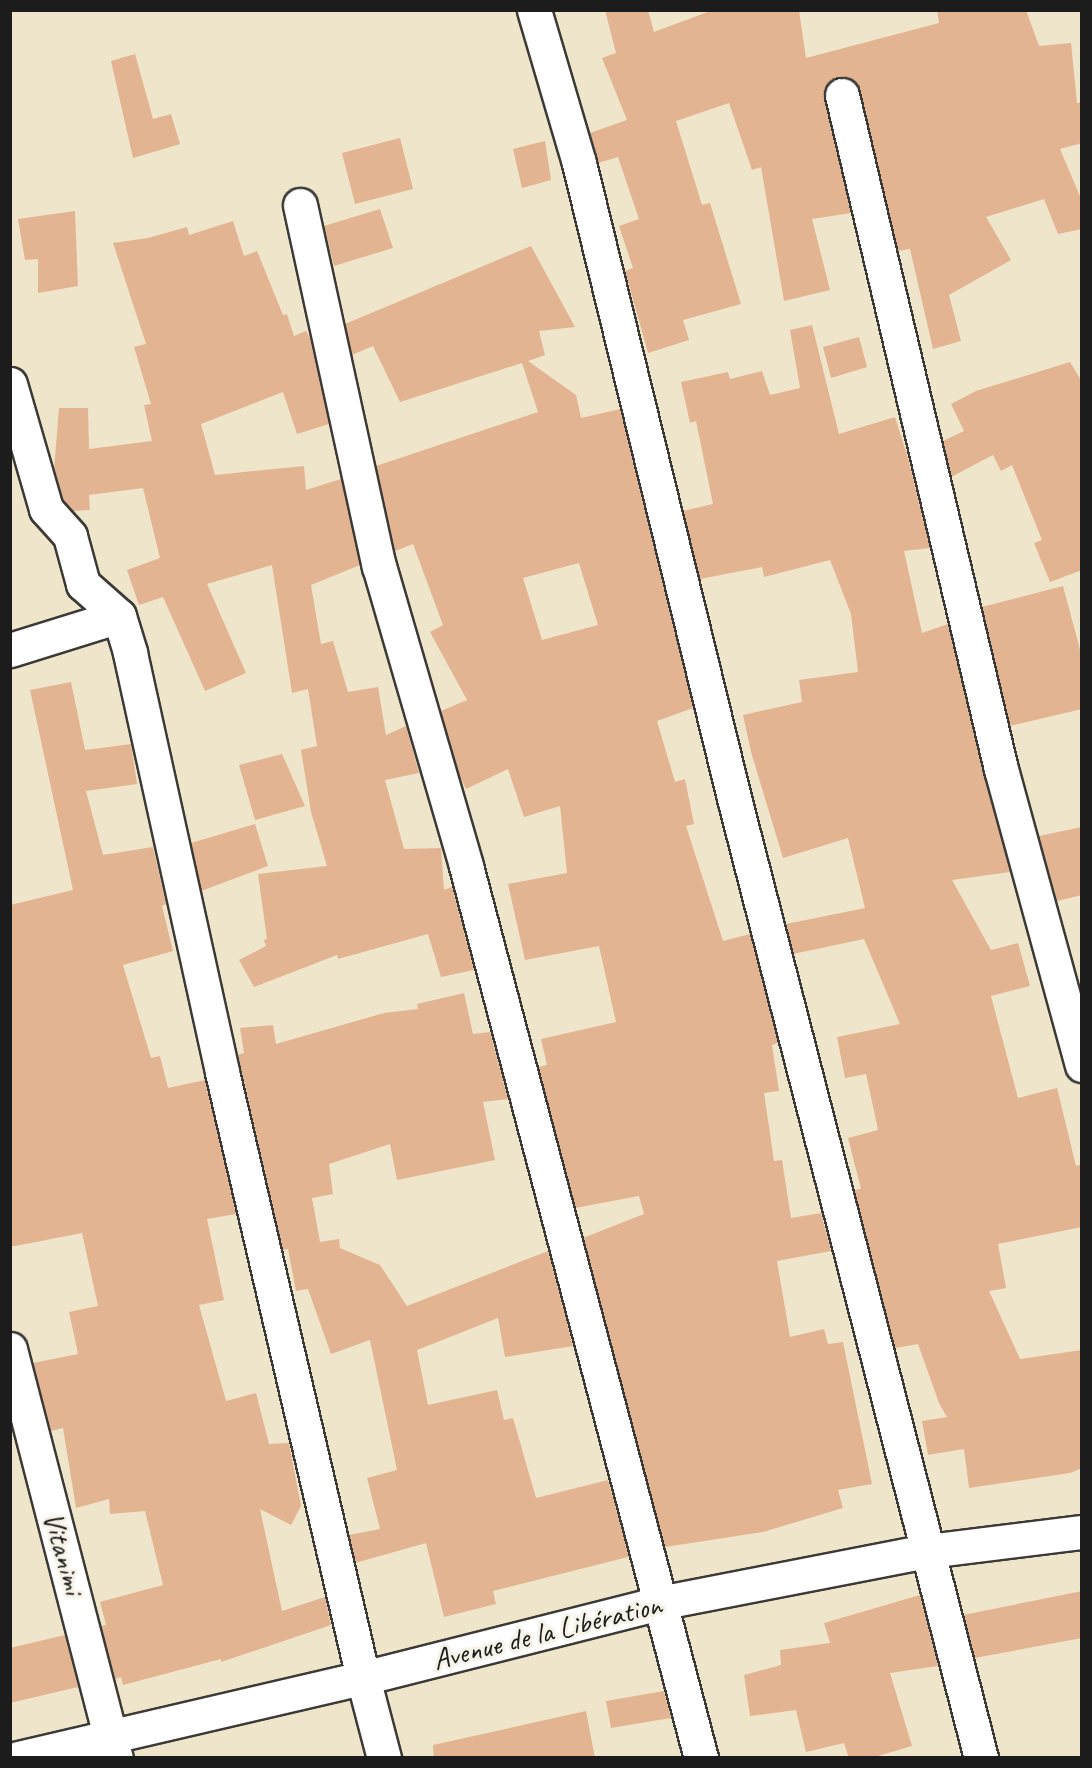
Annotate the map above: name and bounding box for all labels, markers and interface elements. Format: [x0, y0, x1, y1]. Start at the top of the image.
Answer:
street label: Vitanimi [36, 1508, 92, 1598]
street label: Avenue de la Libération [428, 1586, 666, 1678]

